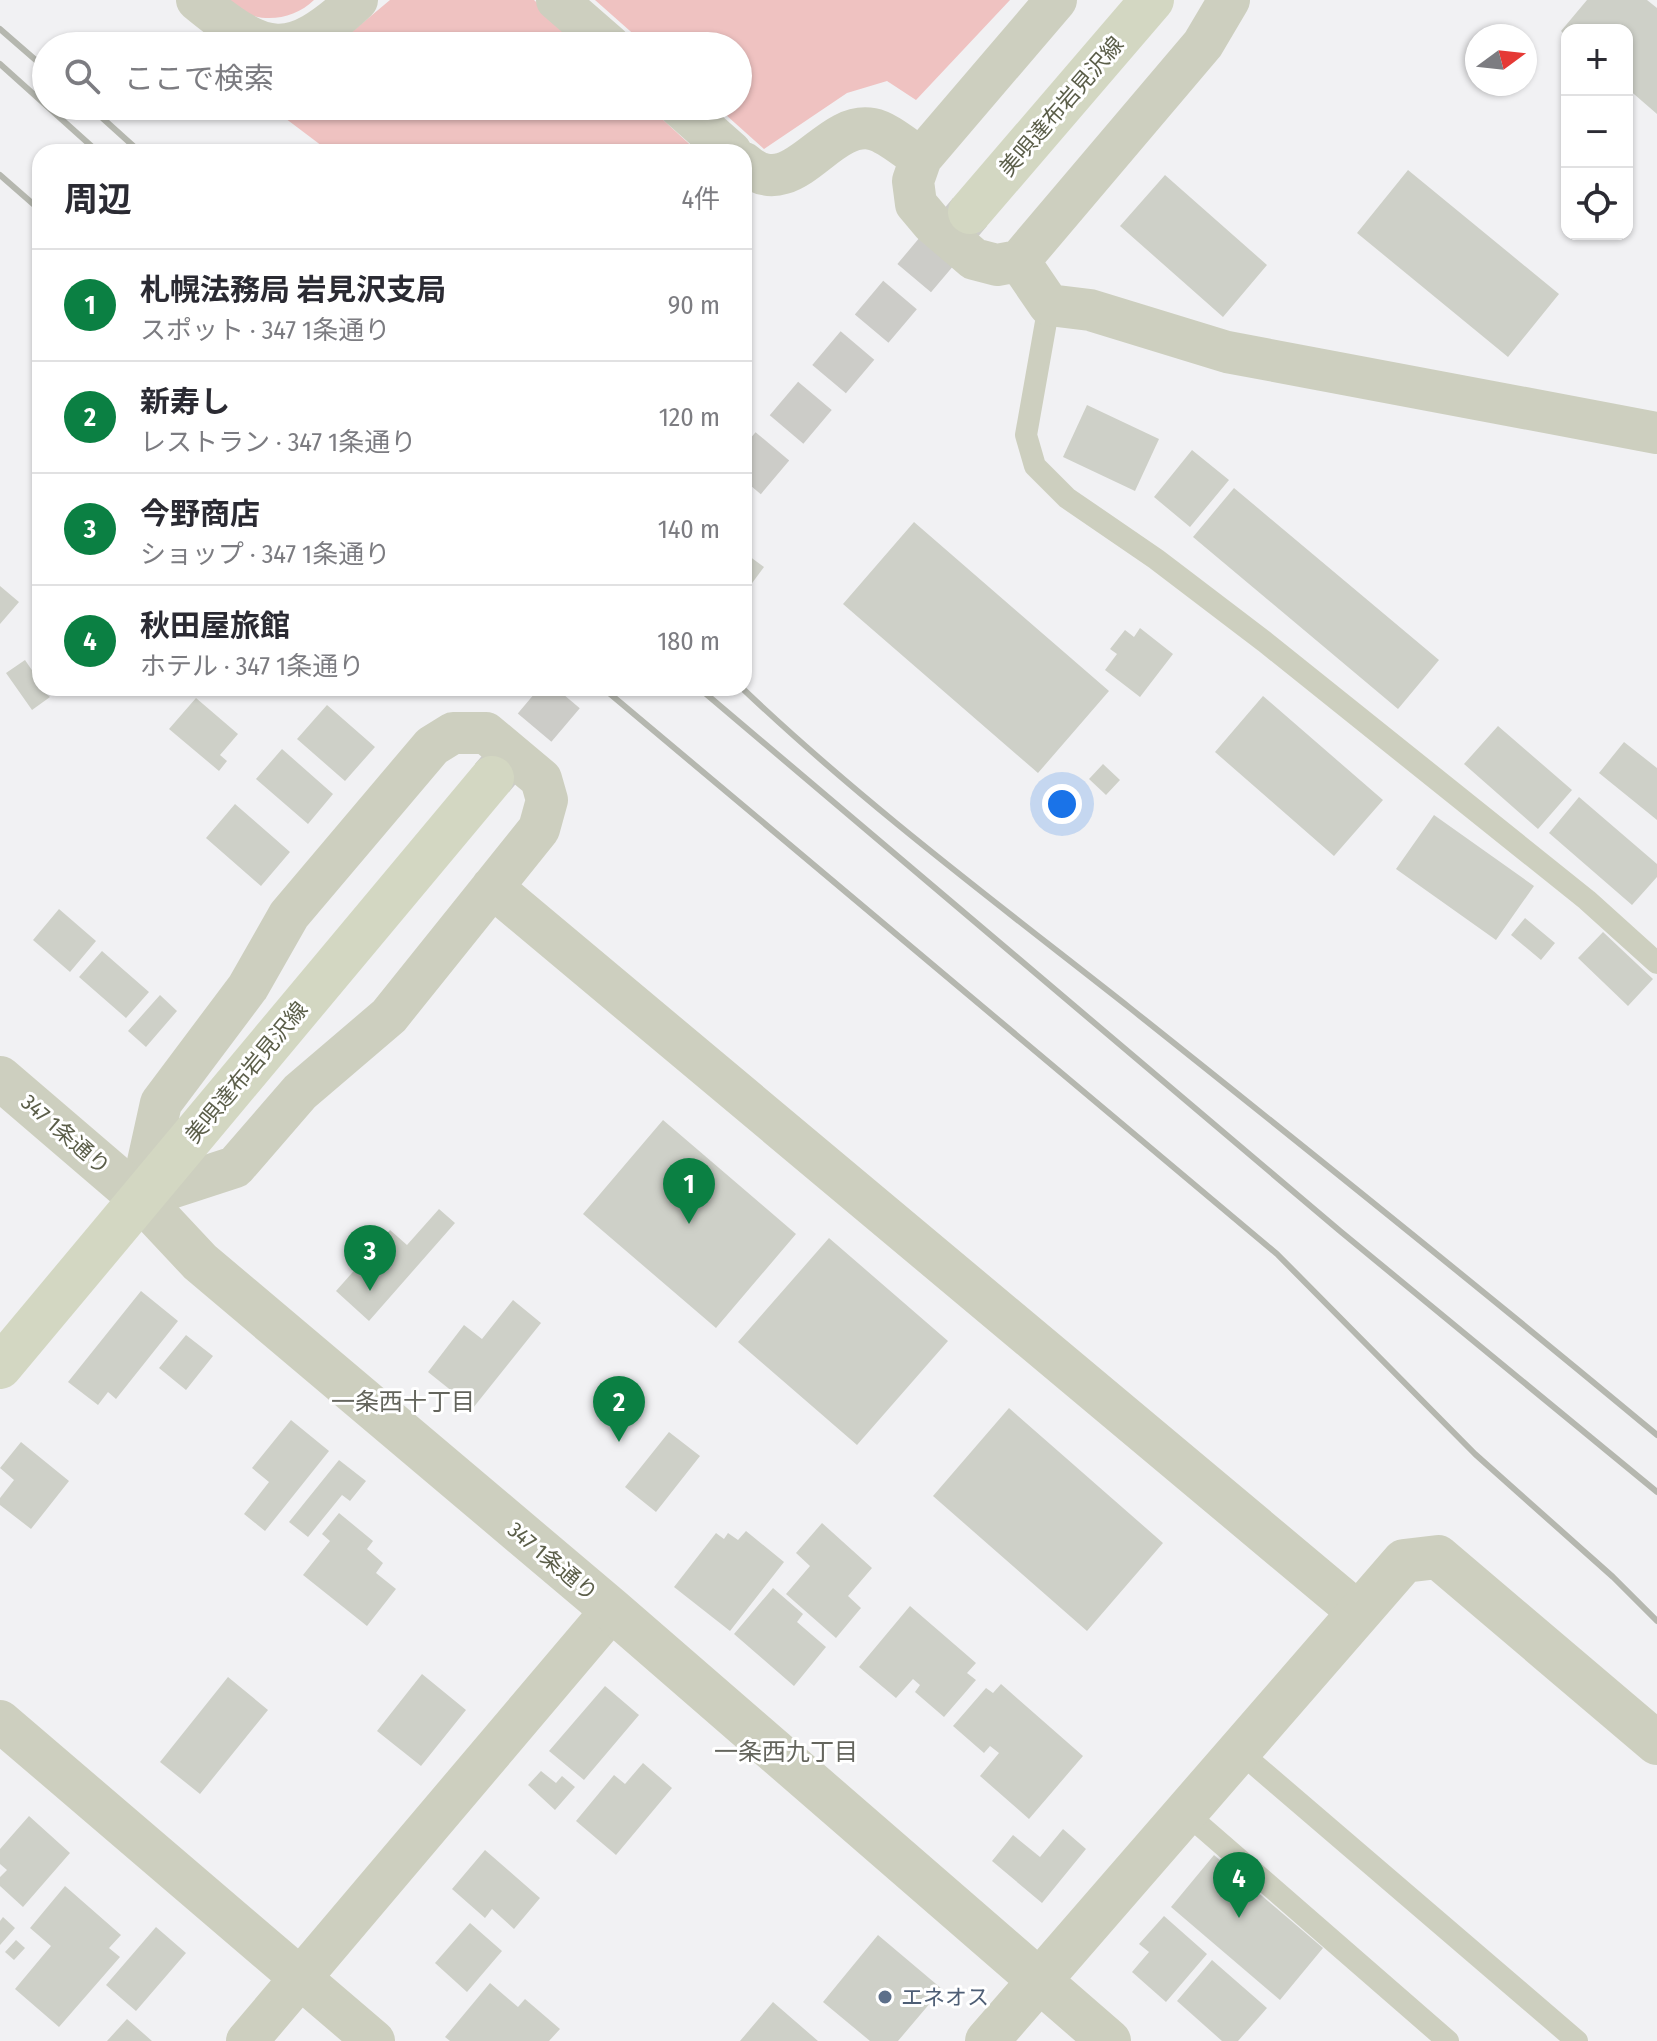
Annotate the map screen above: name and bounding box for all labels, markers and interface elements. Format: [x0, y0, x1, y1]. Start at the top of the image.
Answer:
north arrow [1465, 24, 1537, 96]
map controls [1561, 24, 1633, 240]
button: + [1561, 24, 1633, 96]
street label: 美唄達布岩見沢線 [993, 31, 1129, 182]
search box [32, 32, 752, 120]
icon: search [60, 54, 104, 98]
text: ここで検索 [124, 61, 274, 97]
button: − [1561, 96, 1633, 168]
button: locate [1561, 168, 1633, 240]
text: 周辺 [64, 179, 132, 220]
text: 4件 [681, 184, 720, 215]
text: 札幌法務局 岩見沢支局 [140, 272, 446, 308]
text: 1 [85, 290, 96, 321]
text: 90 m [668, 290, 720, 321]
text: スポット · 347 1条通り [140, 315, 390, 346]
text: 新寿し [140, 384, 230, 420]
text: 2 [84, 402, 96, 433]
text: 120 m [659, 402, 720, 433]
text: レストラン · 347 1条通り [140, 427, 416, 458]
text: 今野商店 [140, 496, 260, 532]
text: 3 [84, 514, 96, 545]
text: 140 m [658, 514, 720, 545]
text: ショップ · 347 1条通り [140, 539, 390, 570]
text: 秋田屋旅館 [140, 608, 290, 644]
text: 4 [83, 626, 97, 657]
text: 180 m [657, 626, 720, 657]
text: ホテル · 347 1条通り [140, 651, 364, 682]
your location [1042, 784, 1082, 824]
street label: 美唄達布岩見沢線 [179, 996, 313, 1148]
street label: 347 1条通り [16, 1089, 116, 1180]
pin: 1 [663, 1158, 715, 1224]
pin: 3 [344, 1225, 396, 1291]
pin: 2 [593, 1376, 645, 1442]
district label: 一条西十丁目 [331, 1388, 475, 1416]
street label: 347 1条通り [502, 1516, 603, 1607]
district label: 一条西九丁目 [714, 1738, 858, 1766]
pin: 4 [1213, 1852, 1265, 1918]
place label: エネオス [901, 1984, 989, 2011]
marker: エネオス [876, 1988, 894, 2006]

